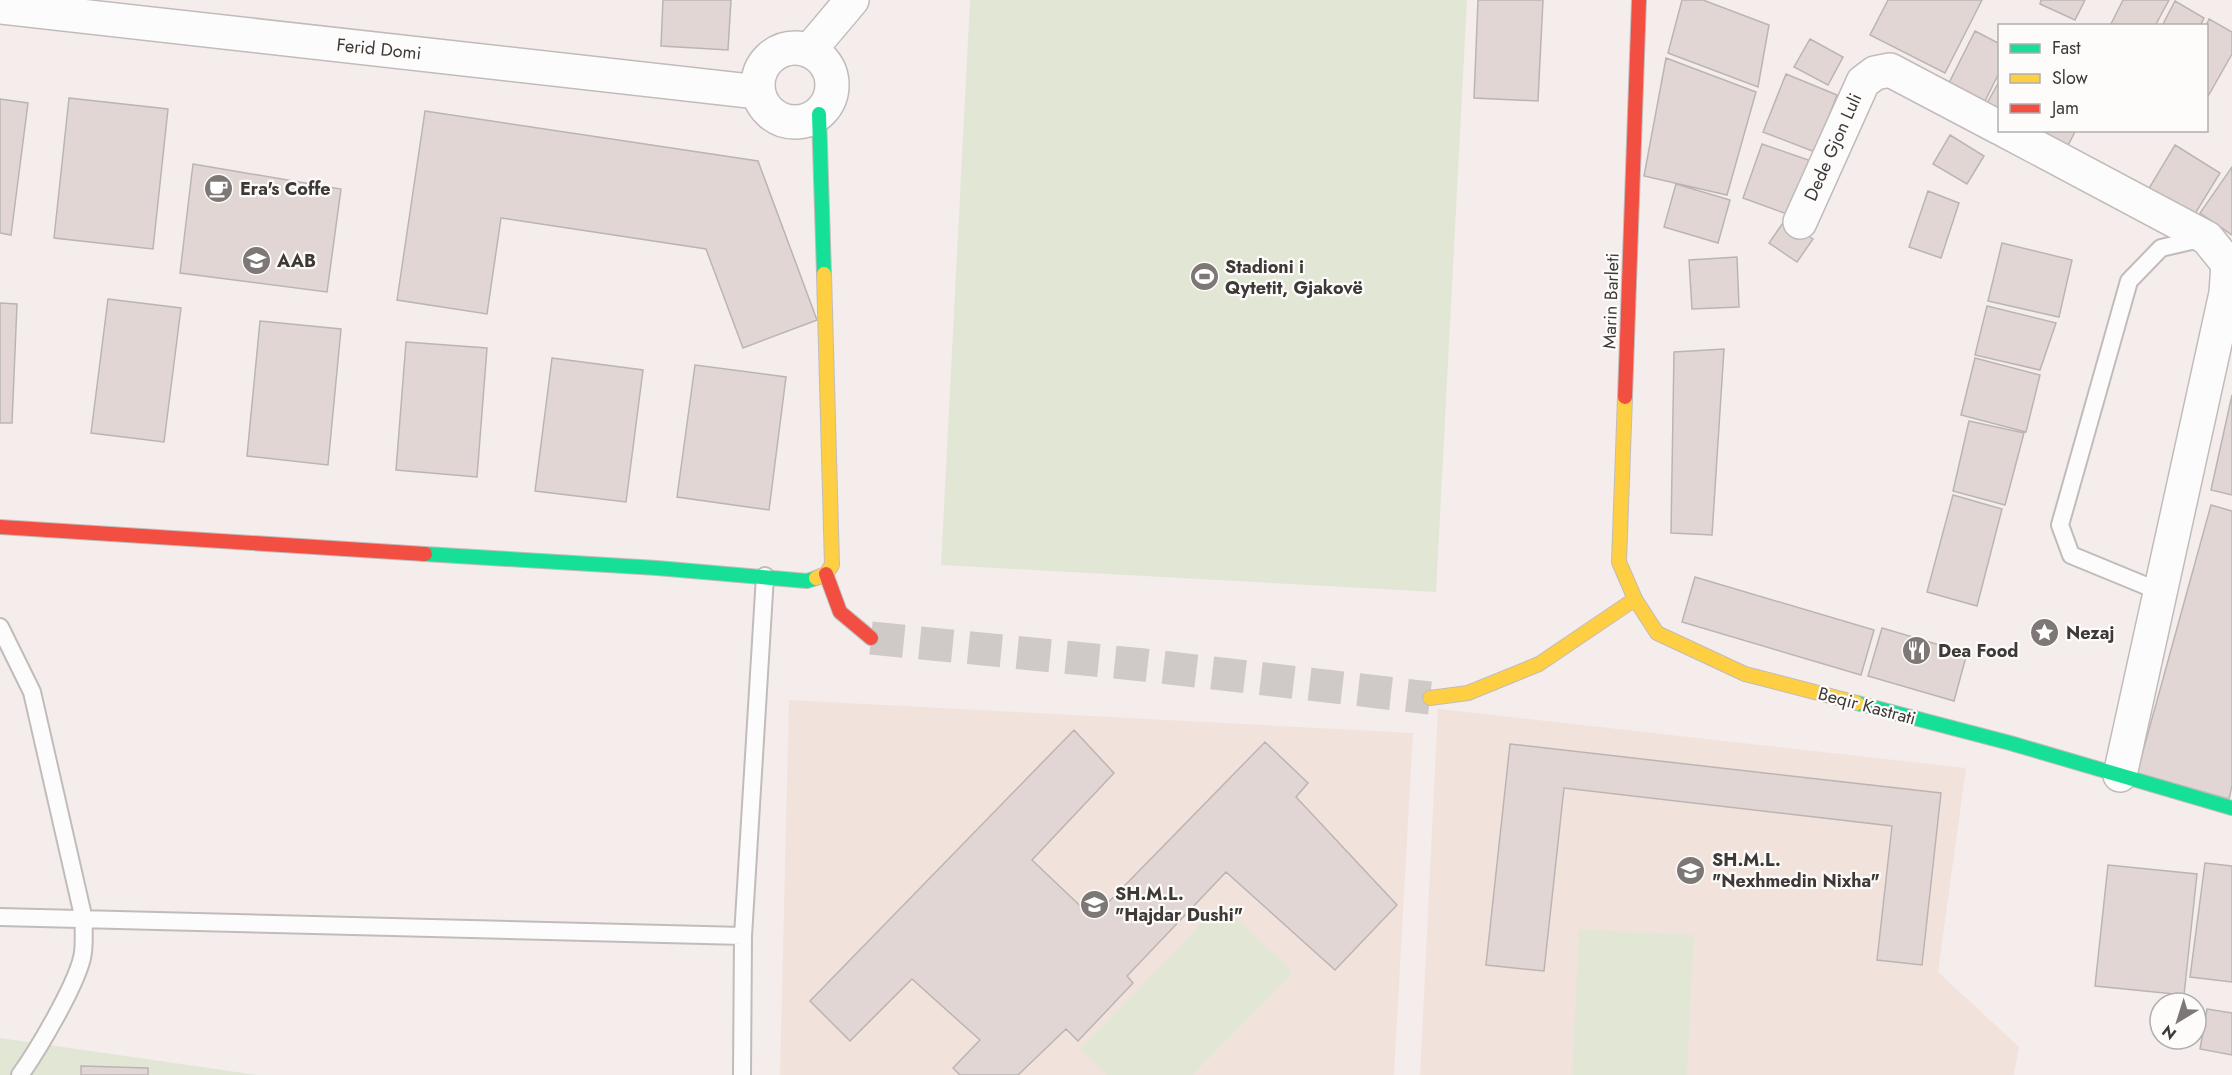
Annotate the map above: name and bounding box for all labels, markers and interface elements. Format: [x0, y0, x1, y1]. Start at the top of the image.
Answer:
legend [1998, 24, 2208, 132]
street label: Ferid Domi [335, 32, 423, 66]
text: Fast [2052, 35, 2081, 61]
text: Slow [2052, 65, 2089, 91]
street label: Dede Gjon Luli [1798, 89, 1868, 205]
text: Jam [2050, 95, 2079, 121]
cafe icon: Era's Coffe [203, 173, 235, 205]
place label: Era's Coffe [240, 176, 331, 202]
school or university icon: AAB [240, 245, 272, 277]
place label: AAB [276, 248, 316, 274]
street label: Marin Barleti [1596, 252, 1626, 350]
place label: Stadioni i Qytetit, Gjakovë [1225, 254, 1363, 301]
sports icon: Stadioni i Qytetit, Gjakovë [1188, 261, 1220, 293]
place icon: Nezaj [2029, 617, 2061, 649]
place label: Nezaj [2066, 620, 2114, 646]
restaurant icon: Dea Food [1901, 635, 1933, 667]
place label: Dea Food [1938, 638, 2018, 664]
street label: Beqir Kastrati [1815, 680, 1919, 732]
place label: SH.M.L. "Nexhmedin Nixha" [1712, 847, 1880, 894]
school or university icon: SH.M.L. "Nexhmedin Nixha" [1675, 854, 1707, 886]
place label: SH.M.L. "Hajdar Dushi" [1115, 881, 1243, 928]
school or university icon: SH.M.L. "Hajdar Dushi" [1078, 888, 1110, 920]
north arrow [2148, 991, 2208, 1051]
text: N [2157, 1019, 2181, 1045]

